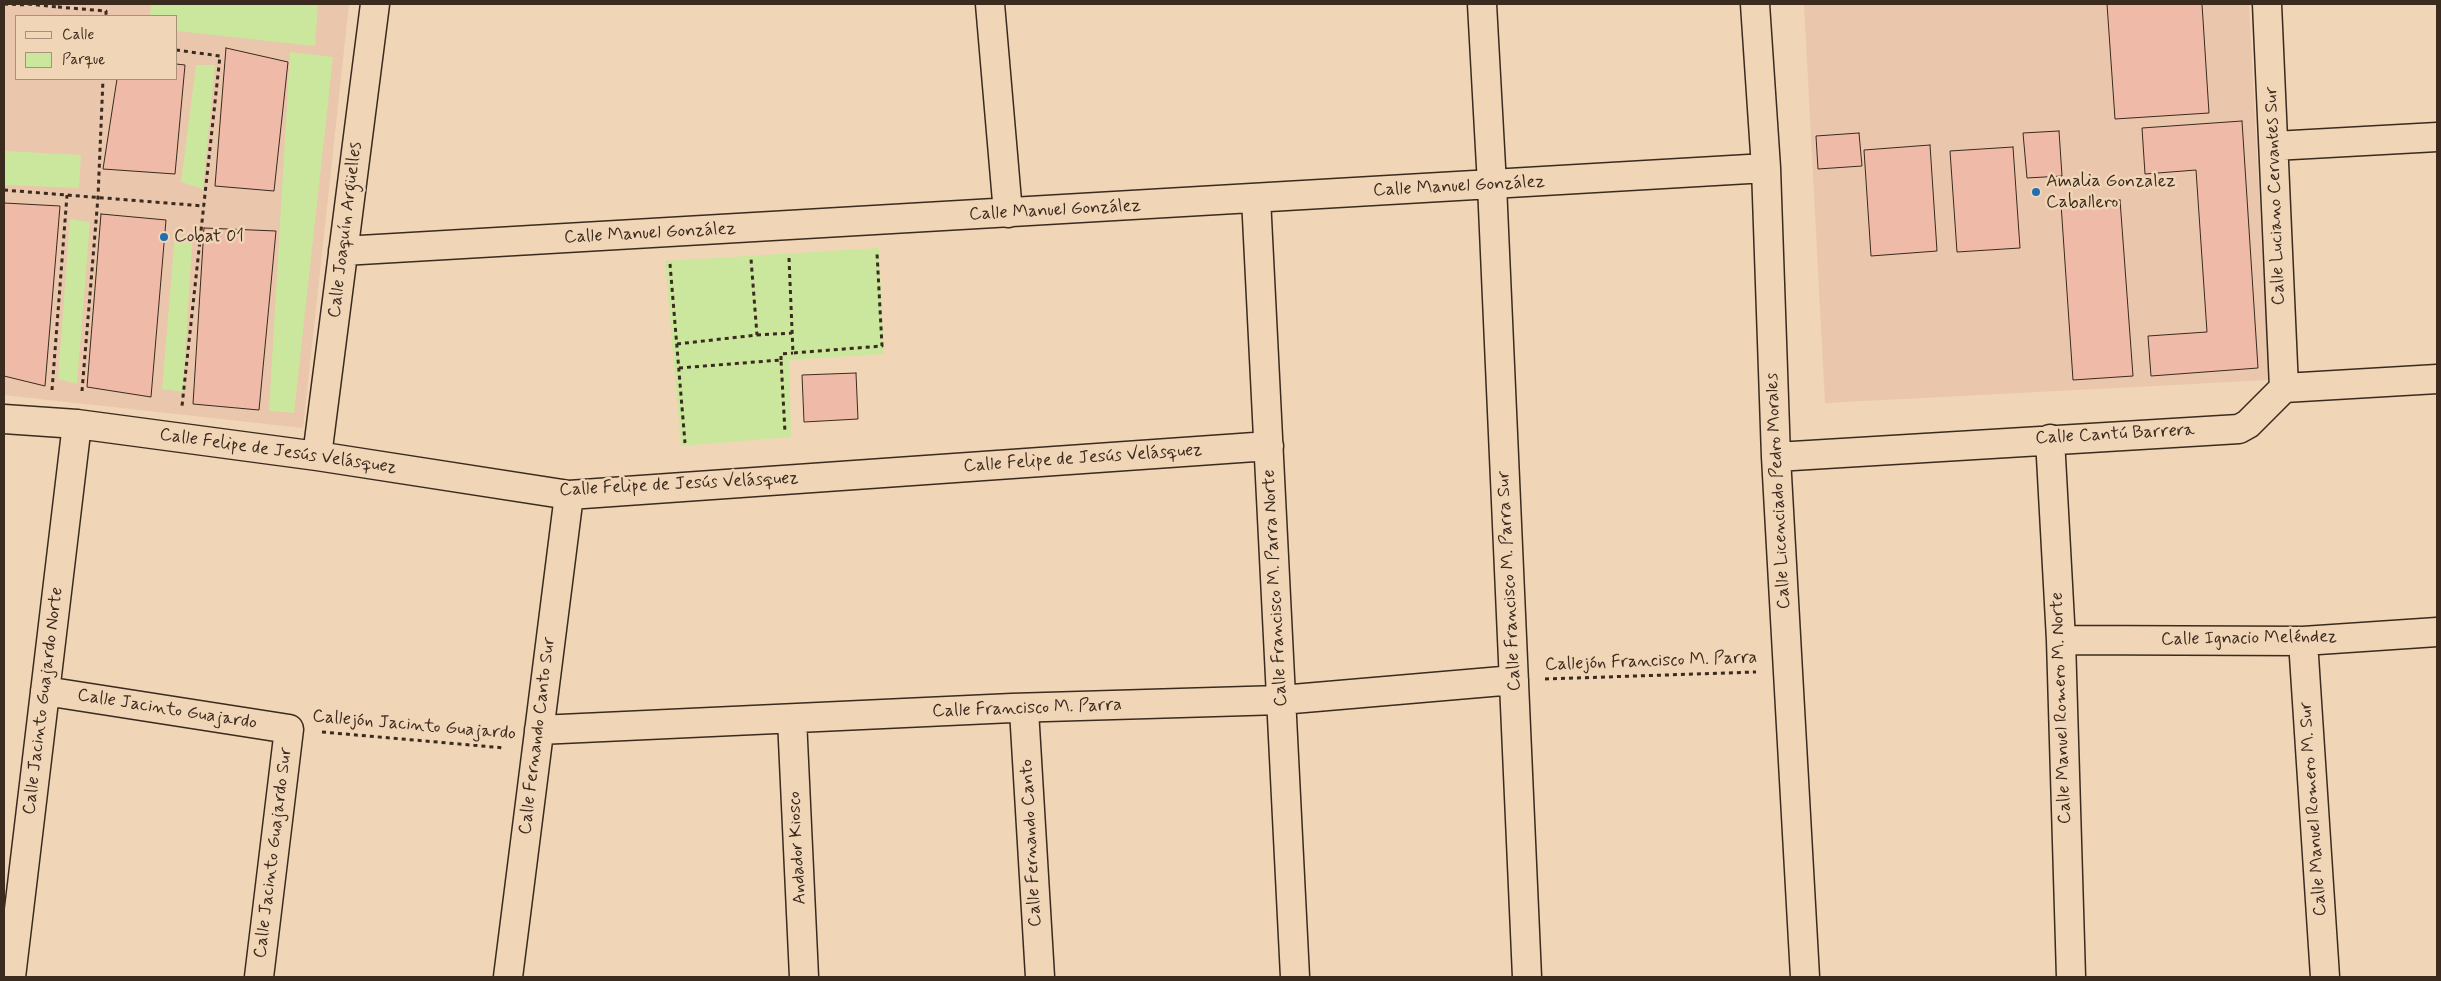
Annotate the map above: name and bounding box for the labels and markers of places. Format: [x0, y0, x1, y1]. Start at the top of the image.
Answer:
place label: Amalia Gonzalez Caballero [2046, 171, 2176, 213]
marker: Amalia Gonzalez Caballero [2030, 186, 2042, 198]
place label: Cobat 01 [174, 226, 244, 248]
marker: Cobat 01 [158, 231, 170, 243]

